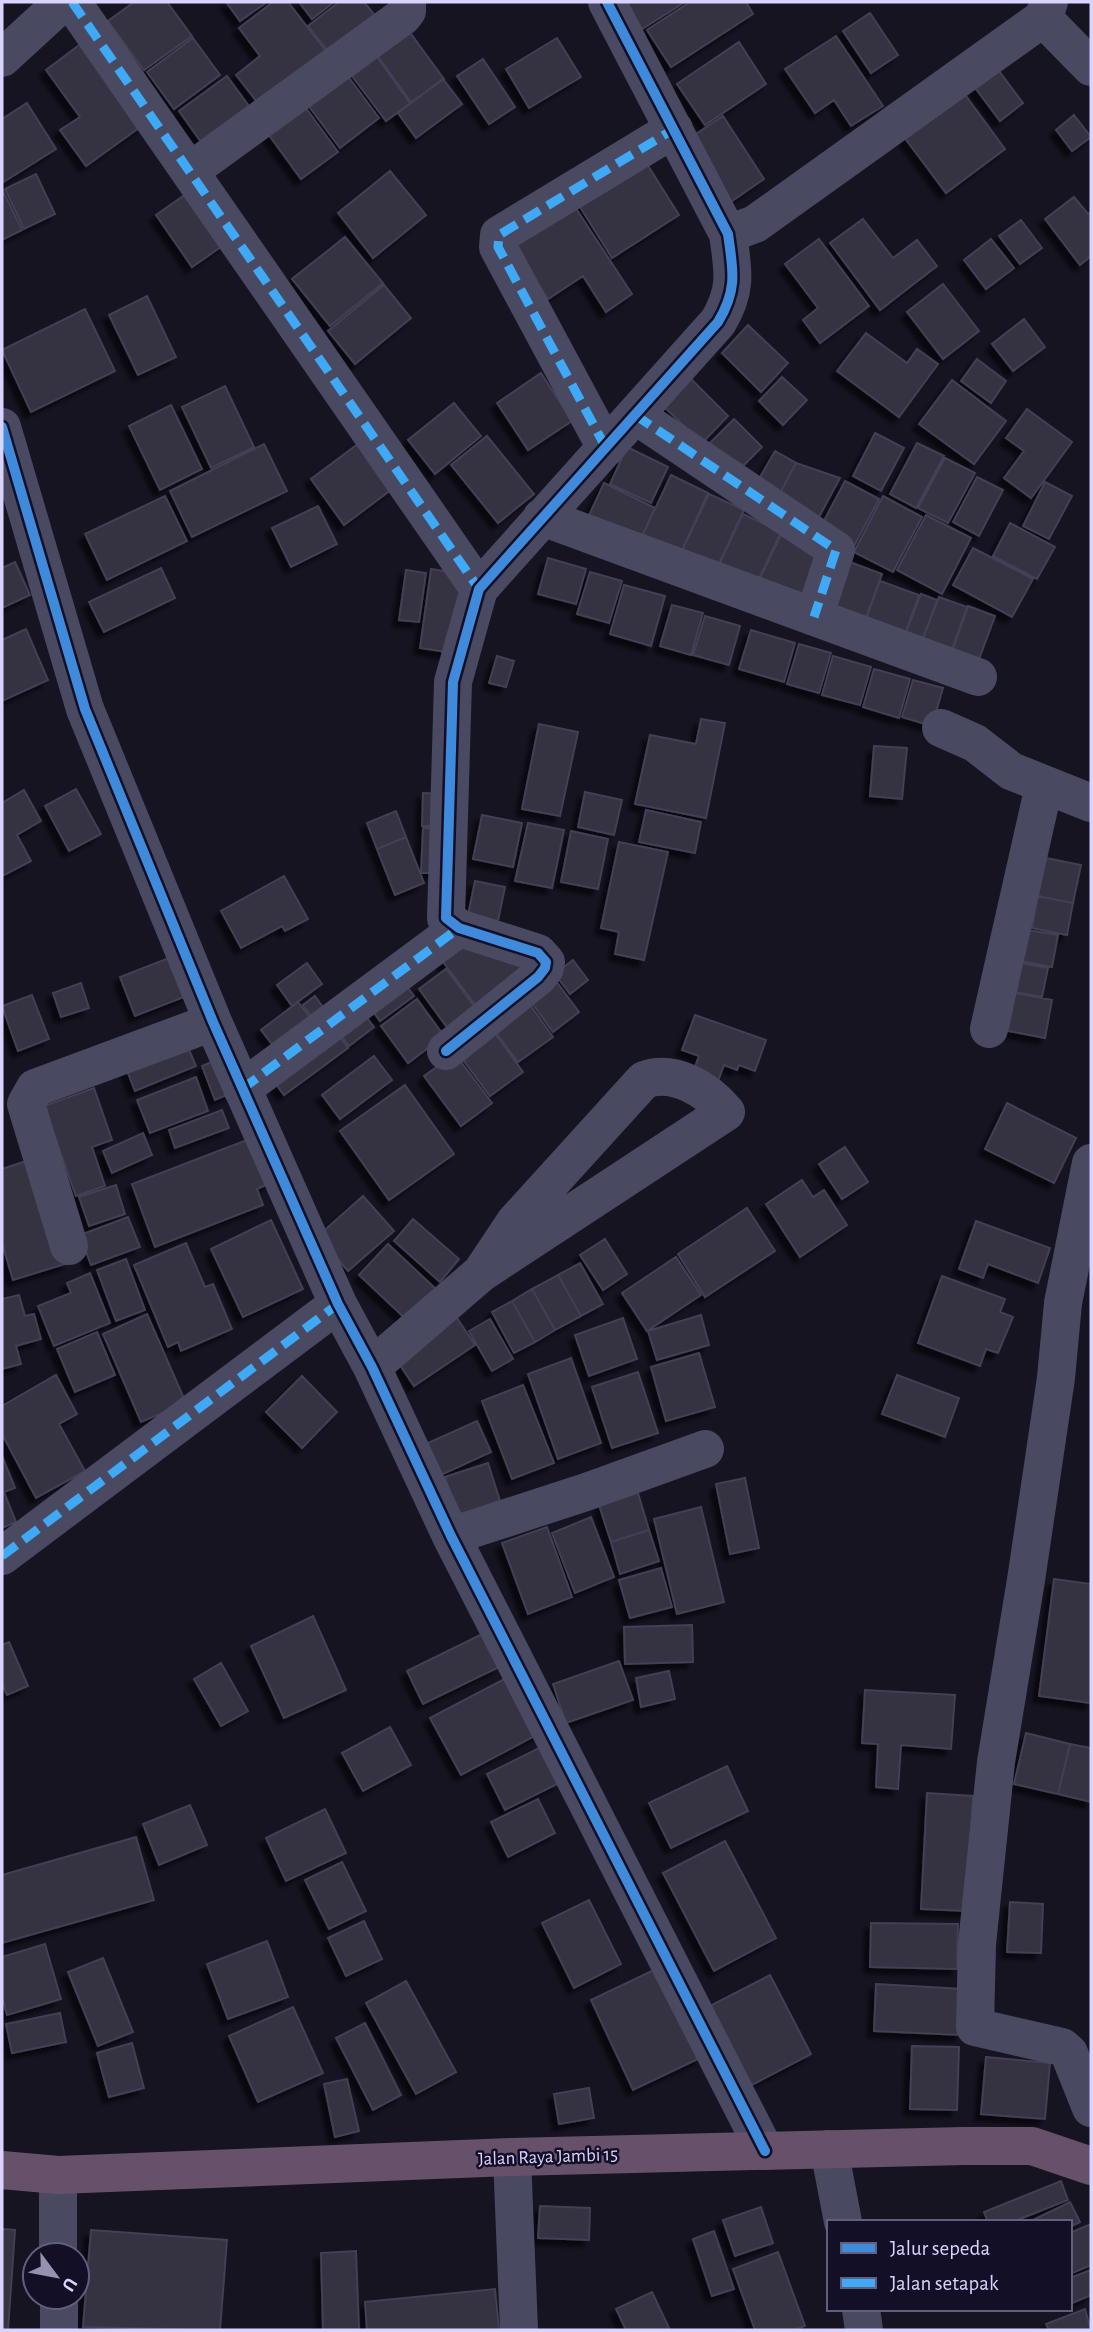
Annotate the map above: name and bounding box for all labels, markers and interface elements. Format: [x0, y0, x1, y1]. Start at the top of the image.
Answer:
street label: Jalan Raya Jambi 15 [478, 2145, 618, 2169]
legend [827, 2220, 1072, 2311]
text: Jalur sepeda [890, 2238, 990, 2259]
north arrow [21, 2241, 91, 2311]
text: Jalan setapak [890, 2273, 999, 2294]
text: U [58, 2274, 80, 2294]

